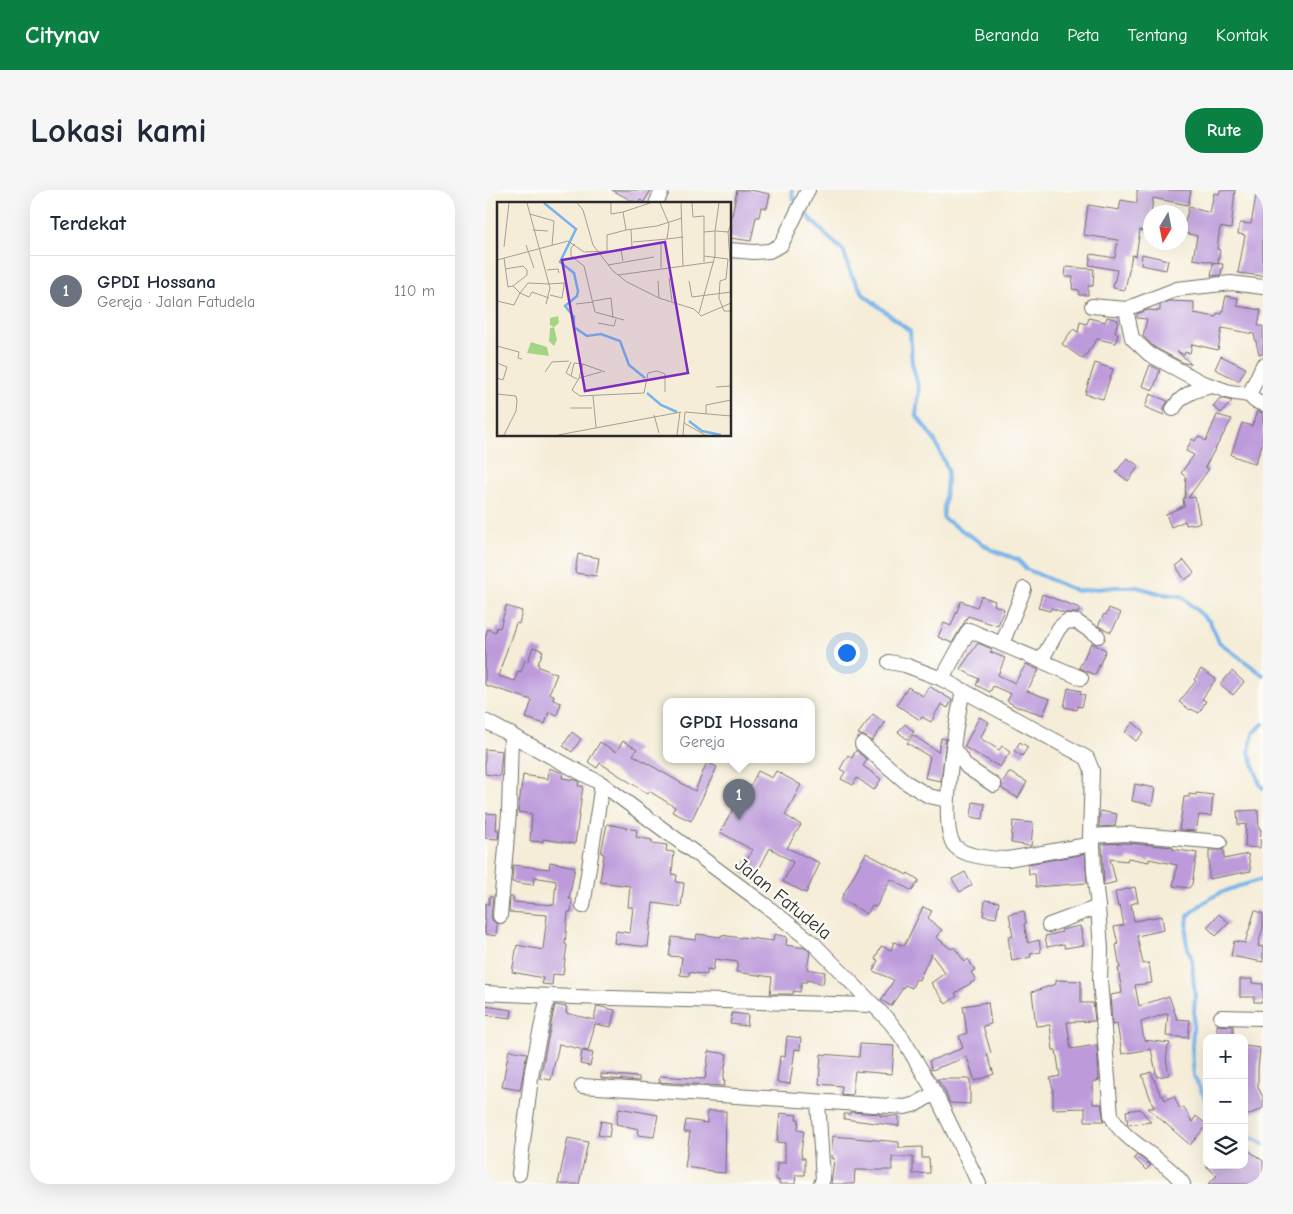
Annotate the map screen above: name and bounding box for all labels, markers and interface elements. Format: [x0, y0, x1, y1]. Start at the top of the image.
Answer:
text: Citynav [25, 21, 100, 49]
text: Beranda [974, 25, 1039, 46]
text: Peta [1067, 25, 1099, 46]
text: Tentang [1127, 25, 1188, 46]
text: Kontak [1216, 25, 1268, 46]
button: Rute [1185, 108, 1263, 153]
text: Lokasi kami [30, 110, 207, 151]
inset map [497, 202, 731, 436]
north arrow [1143, 205, 1188, 250]
text: Terdekat [50, 211, 126, 235]
text: GPDI Hossana [97, 271, 216, 293]
text: 1 [63, 282, 69, 300]
text: 110 m [394, 282, 435, 300]
text: Gereja · Jalan Fatudela [97, 293, 255, 311]
your location [834, 640, 860, 666]
popup [663, 698, 815, 763]
text: GPDI Hossana [680, 711, 798, 733]
text: Gereja [680, 733, 725, 751]
pin: 1 [723, 779, 755, 820]
street label: Jalan Fatudela [731, 853, 836, 944]
map controls [1203, 1034, 1248, 1169]
button: + [1203, 1034, 1248, 1079]
button: − [1203, 1079, 1248, 1124]
button: layers [1203, 1124, 1248, 1169]

